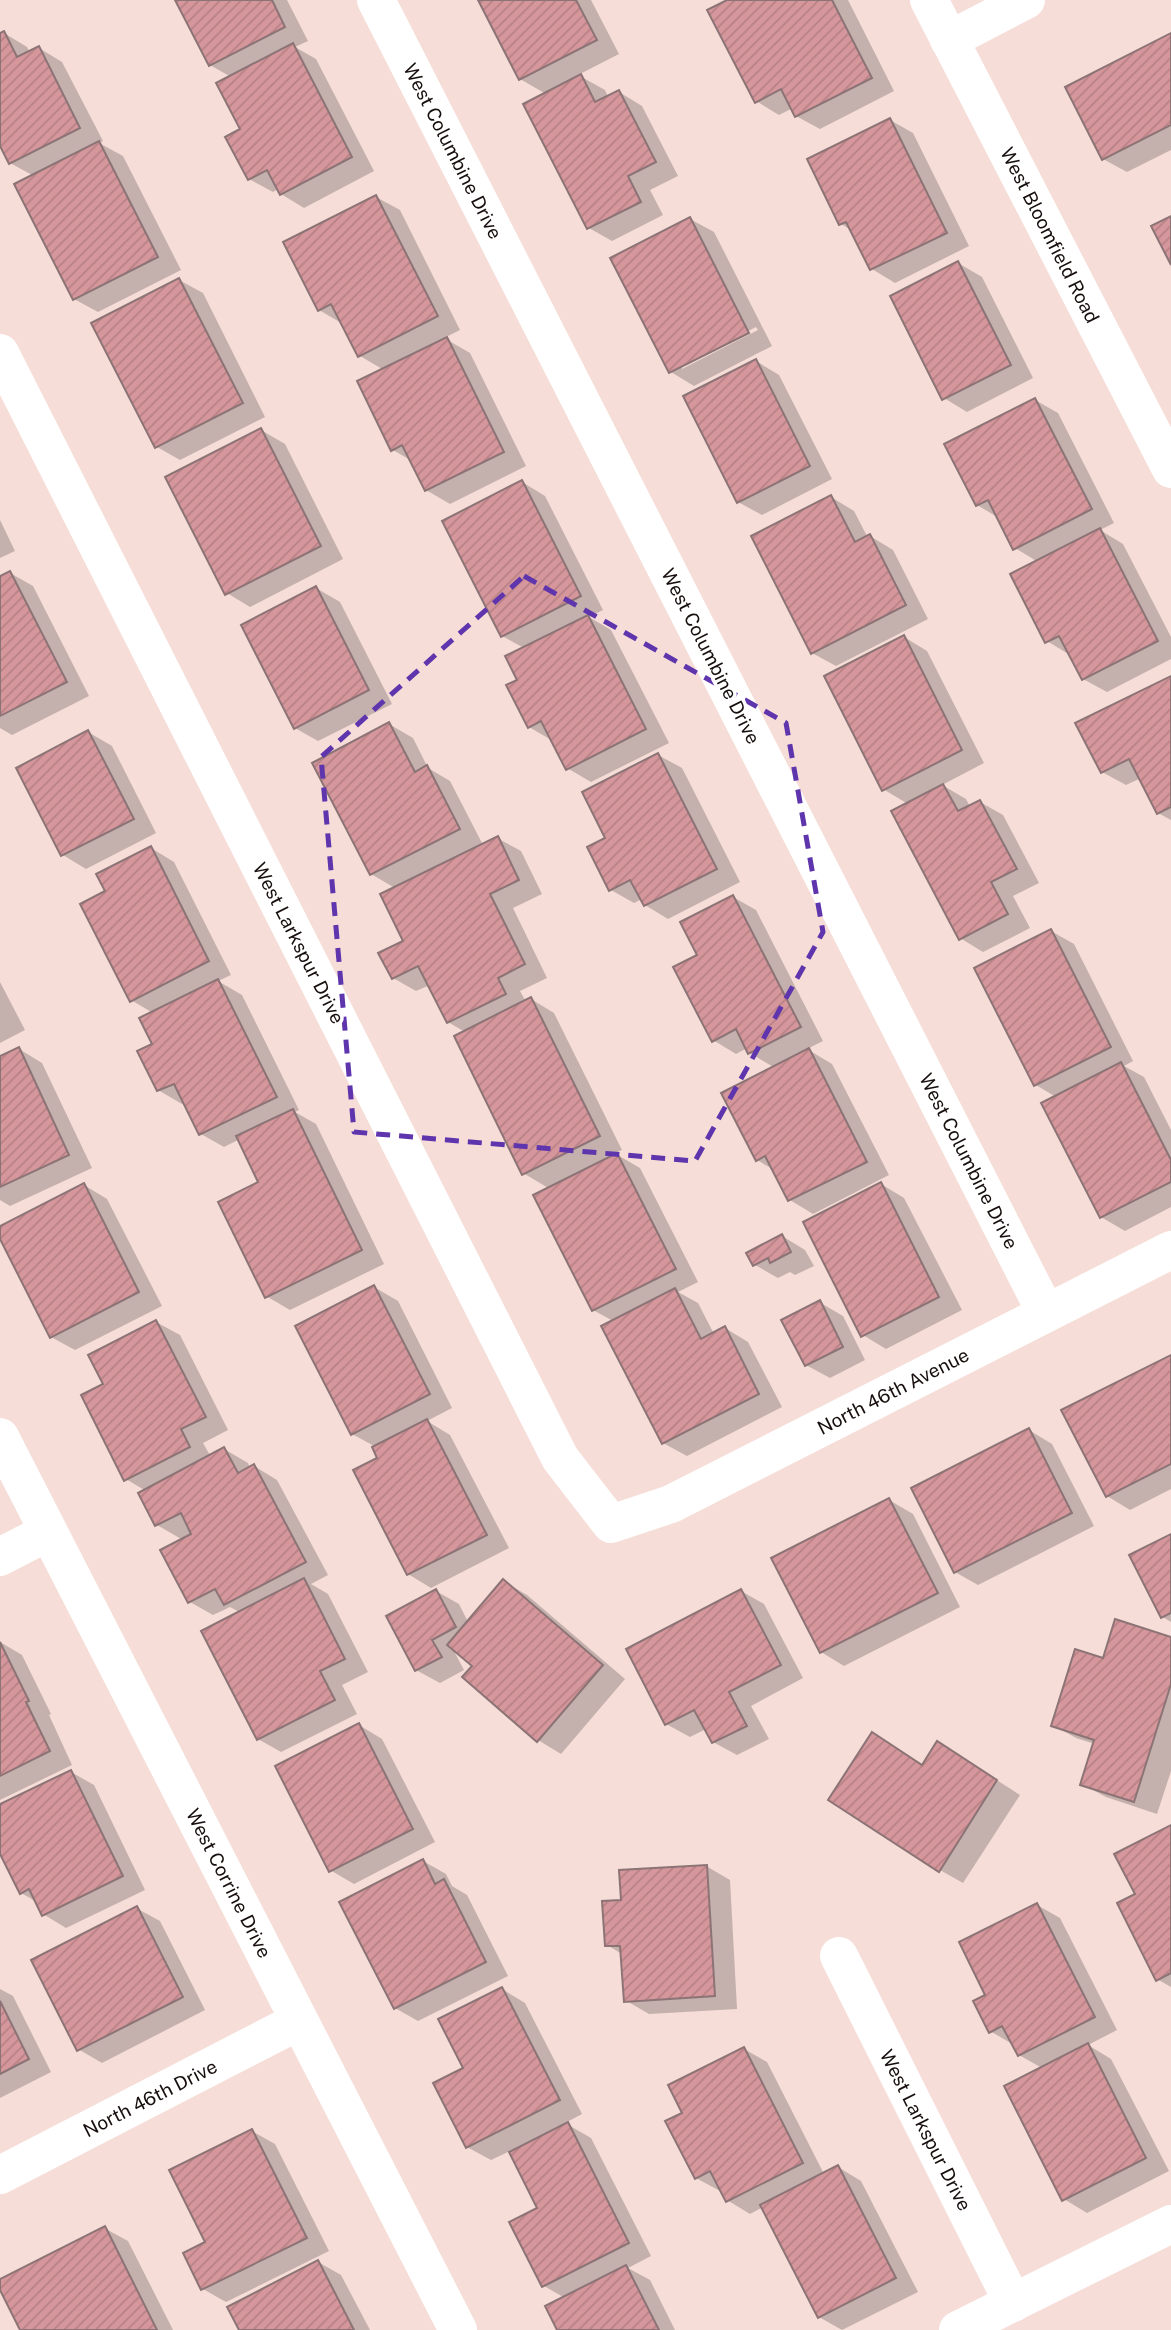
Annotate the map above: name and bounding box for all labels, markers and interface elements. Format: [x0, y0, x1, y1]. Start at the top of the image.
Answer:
street label: West Columbine Drive [399, 60, 507, 242]
street label: West Bloomfield Road [996, 144, 1104, 326]
street label: West Columbine Drive [657, 565, 765, 747]
street label: West Larkspur Drive [249, 859, 349, 1027]
street label: West Columbine Drive [915, 1070, 1023, 1252]
street label: North 46th Avenue [814, 1343, 972, 1439]
street label: West Corrine Drive [182, 1805, 276, 1961]
street label: West Larkspur Drive [876, 2046, 976, 2214]
street label: North 46th Drive [79, 2055, 221, 2141]

